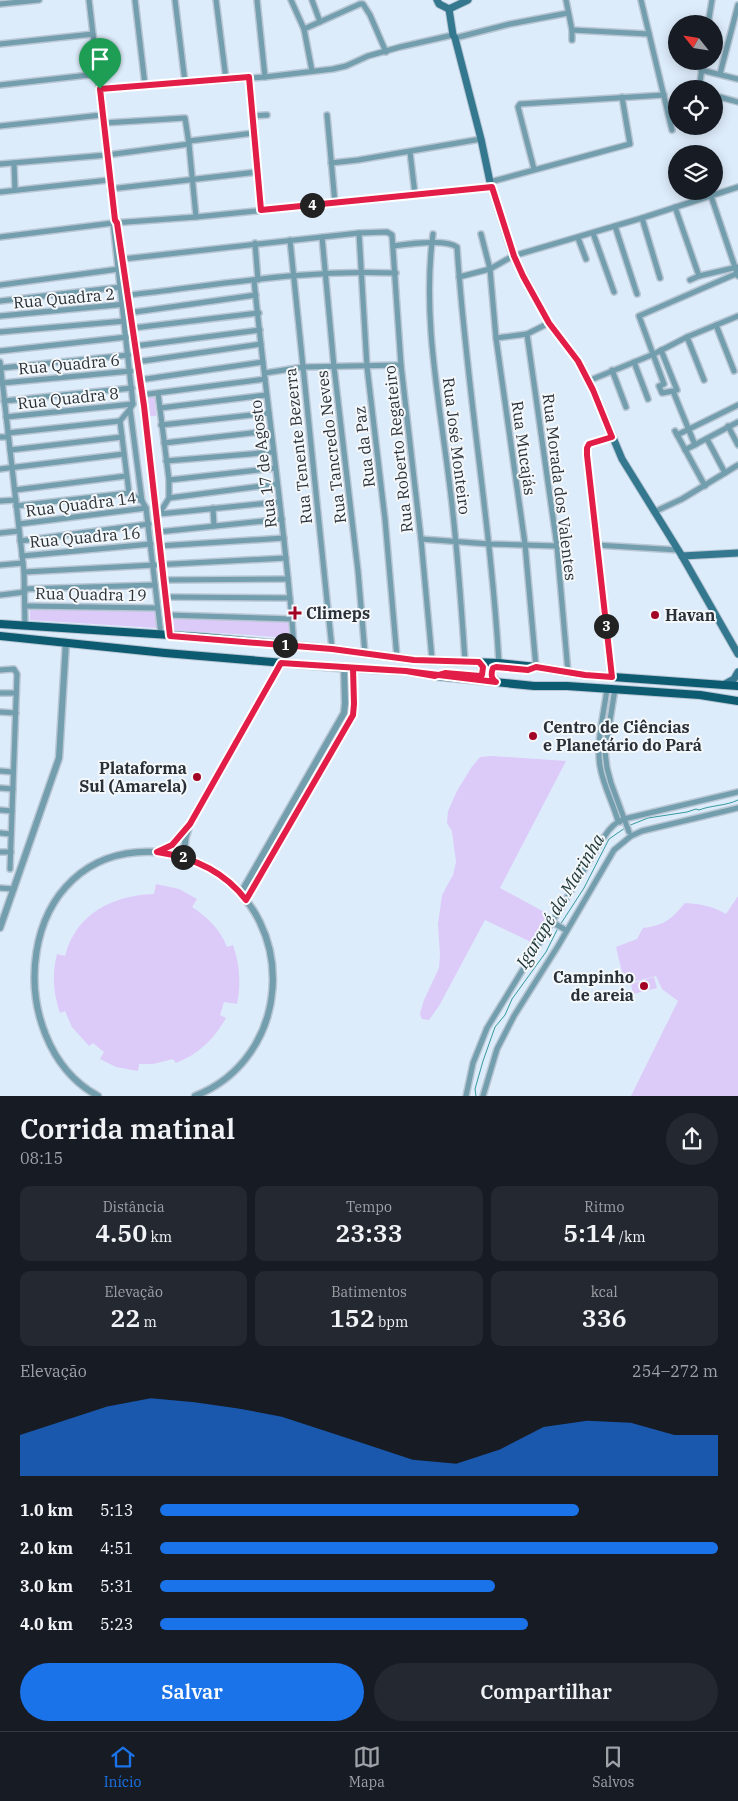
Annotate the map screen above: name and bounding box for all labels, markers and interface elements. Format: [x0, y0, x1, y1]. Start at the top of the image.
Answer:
north arrow [668, 15, 722, 70]
map controls [668, 15, 723, 200]
pin [79, 38, 121, 89]
icon: arrive [86, 45, 114, 73]
button: locate [668, 80, 723, 135]
button: layers [668, 145, 723, 200]
pin: 4 [300, 192, 324, 218]
text: 4 [308, 196, 317, 214]
street label: Rua Quadra 2 [12, 284, 116, 312]
street label: Rua Quadra 6 [17, 350, 121, 378]
street label: Rua Roberto Regateiro [379, 364, 417, 534]
street label: Rua Tenente Bezerra [280, 367, 316, 525]
street label: Rua Tancredo Neves [312, 369, 350, 525]
street label: Rua José Monteiro [439, 376, 475, 516]
street label: Rua Quadra 8 [16, 383, 120, 413]
street label: Rua Morada dos Valentes [539, 392, 581, 582]
street label: Rua 17 de Agosto [245, 399, 281, 529]
street label: Rua Mucajás [507, 399, 541, 497]
street label: Rua da Paz [349, 405, 379, 489]
street label: Rua Quadra 14 [24, 487, 138, 521]
street label: Rua Quadra 16 [29, 522, 141, 552]
street label: Rua Quadra 19 [35, 583, 147, 605]
place label: Climeps [306, 603, 370, 623]
place label: Havan [665, 605, 716, 625]
marker: Climeps [288, 606, 302, 620]
marker: Havan [649, 609, 661, 621]
pin: 3 [594, 614, 618, 638]
text: 3 [602, 617, 611, 635]
pin: 1 [272, 632, 298, 658]
text: 1 [281, 636, 290, 654]
place label: Centro de Ciências e Planetário do Pará [543, 717, 702, 755]
marker: Centro de Ciências e Planetário do Pará [527, 730, 539, 742]
place label: Plataforma Sul (Amarela) [79, 758, 187, 796]
marker: Plataforma Sul (Amarela) [191, 771, 203, 783]
water label: Igarapé da Marinha [510, 829, 609, 973]
pin: 2 [170, 844, 196, 870]
text: 2 [179, 848, 188, 866]
place label: Campinho de areia [553, 967, 634, 1005]
marker: Campinho de areia [638, 980, 650, 992]
text: Corrida matinal [20, 1110, 235, 1147]
button: share [666, 1113, 718, 1165]
text: 08:15 [20, 1148, 63, 1168]
text: Distância [103, 1198, 165, 1216]
text: Tempo [346, 1198, 392, 1216]
text: Ritmo [584, 1198, 624, 1216]
text: 4.50 [95, 1216, 147, 1249]
text: 23:33 [335, 1216, 403, 1249]
text: 5:14 [563, 1216, 616, 1249]
text: km [147, 1228, 172, 1246]
text: /km [616, 1228, 645, 1246]
text: Elevação [104, 1283, 163, 1301]
text: Batimentos [331, 1283, 407, 1301]
text: kcal [591, 1283, 618, 1301]
text: 22 [110, 1301, 140, 1334]
text: 152 [330, 1301, 375, 1334]
text: 336 [582, 1301, 627, 1334]
text: m [140, 1313, 157, 1331]
text: bpm [375, 1313, 408, 1331]
text: Elevação [20, 1361, 87, 1381]
text: 254–272 m [632, 1361, 718, 1381]
text: 1.0 km [20, 1500, 73, 1520]
text: 5:13 [100, 1500, 133, 1520]
text: 2.0 km [20, 1538, 73, 1558]
text: 4:51 [100, 1538, 133, 1558]
text: 3.0 km [20, 1576, 73, 1596]
text: 5:31 [100, 1576, 133, 1596]
text: 4.0 km [20, 1614, 73, 1634]
text: 5:23 [100, 1614, 133, 1634]
button: Salvar [20, 1663, 364, 1721]
button: Compartilhar [374, 1663, 718, 1721]
tab: Início [104, 1743, 141, 1791]
tab: Mapa [349, 1743, 385, 1791]
tab: Salvos [592, 1743, 634, 1791]

